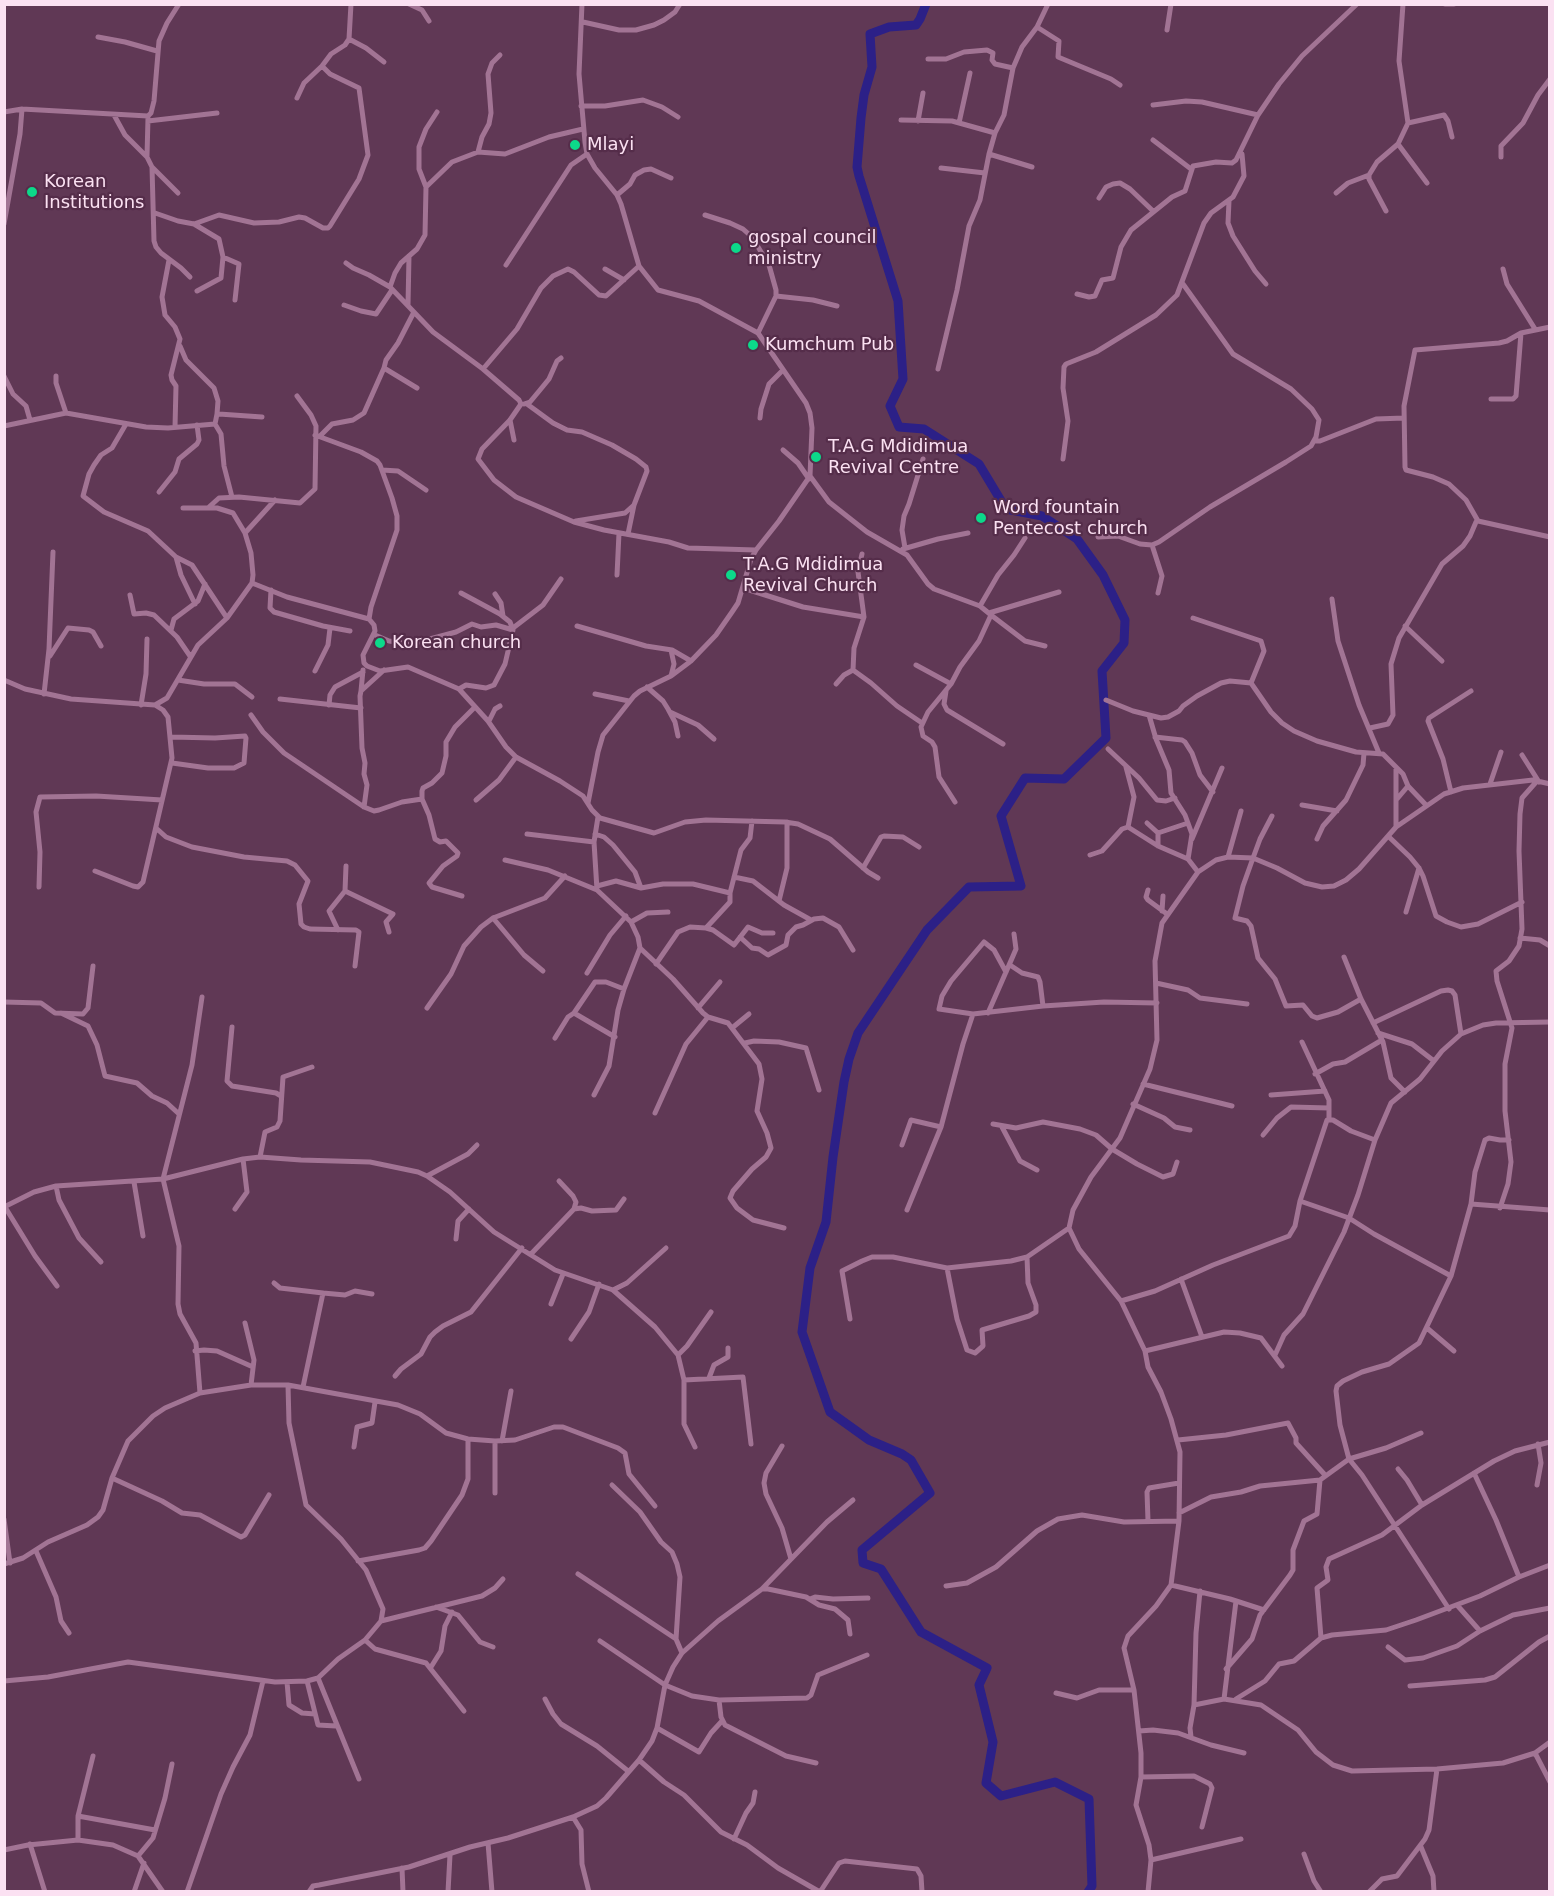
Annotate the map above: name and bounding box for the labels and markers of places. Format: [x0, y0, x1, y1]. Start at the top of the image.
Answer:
place label: Mlayi [587, 134, 634, 156]
marker: Mlayi [568, 138, 582, 152]
place label: Korean Institutions [44, 171, 144, 213]
marker: Korean Institutions [25, 185, 39, 199]
place label: gospal council ministry [748, 227, 877, 270]
marker: gospal council ministry [729, 241, 743, 255]
place label: Kumchum Pub [765, 334, 894, 356]
marker: Kumchum Pub [746, 338, 760, 352]
place label: T.A.G Mdidimua Revival Centre [828, 436, 968, 478]
marker: T.A.G Mdidimua Revival Centre [809, 450, 823, 464]
place label: Word fountain Pentecost church [993, 497, 1148, 540]
marker: Word fountain Pentecost church [974, 511, 988, 525]
place label: T.A.G Mdidimua Revival Church [743, 554, 883, 596]
marker: T.A.G Mdidimua Revival Church [724, 568, 738, 582]
place label: Korean church [392, 632, 521, 654]
marker: Korean church [373, 636, 387, 650]

